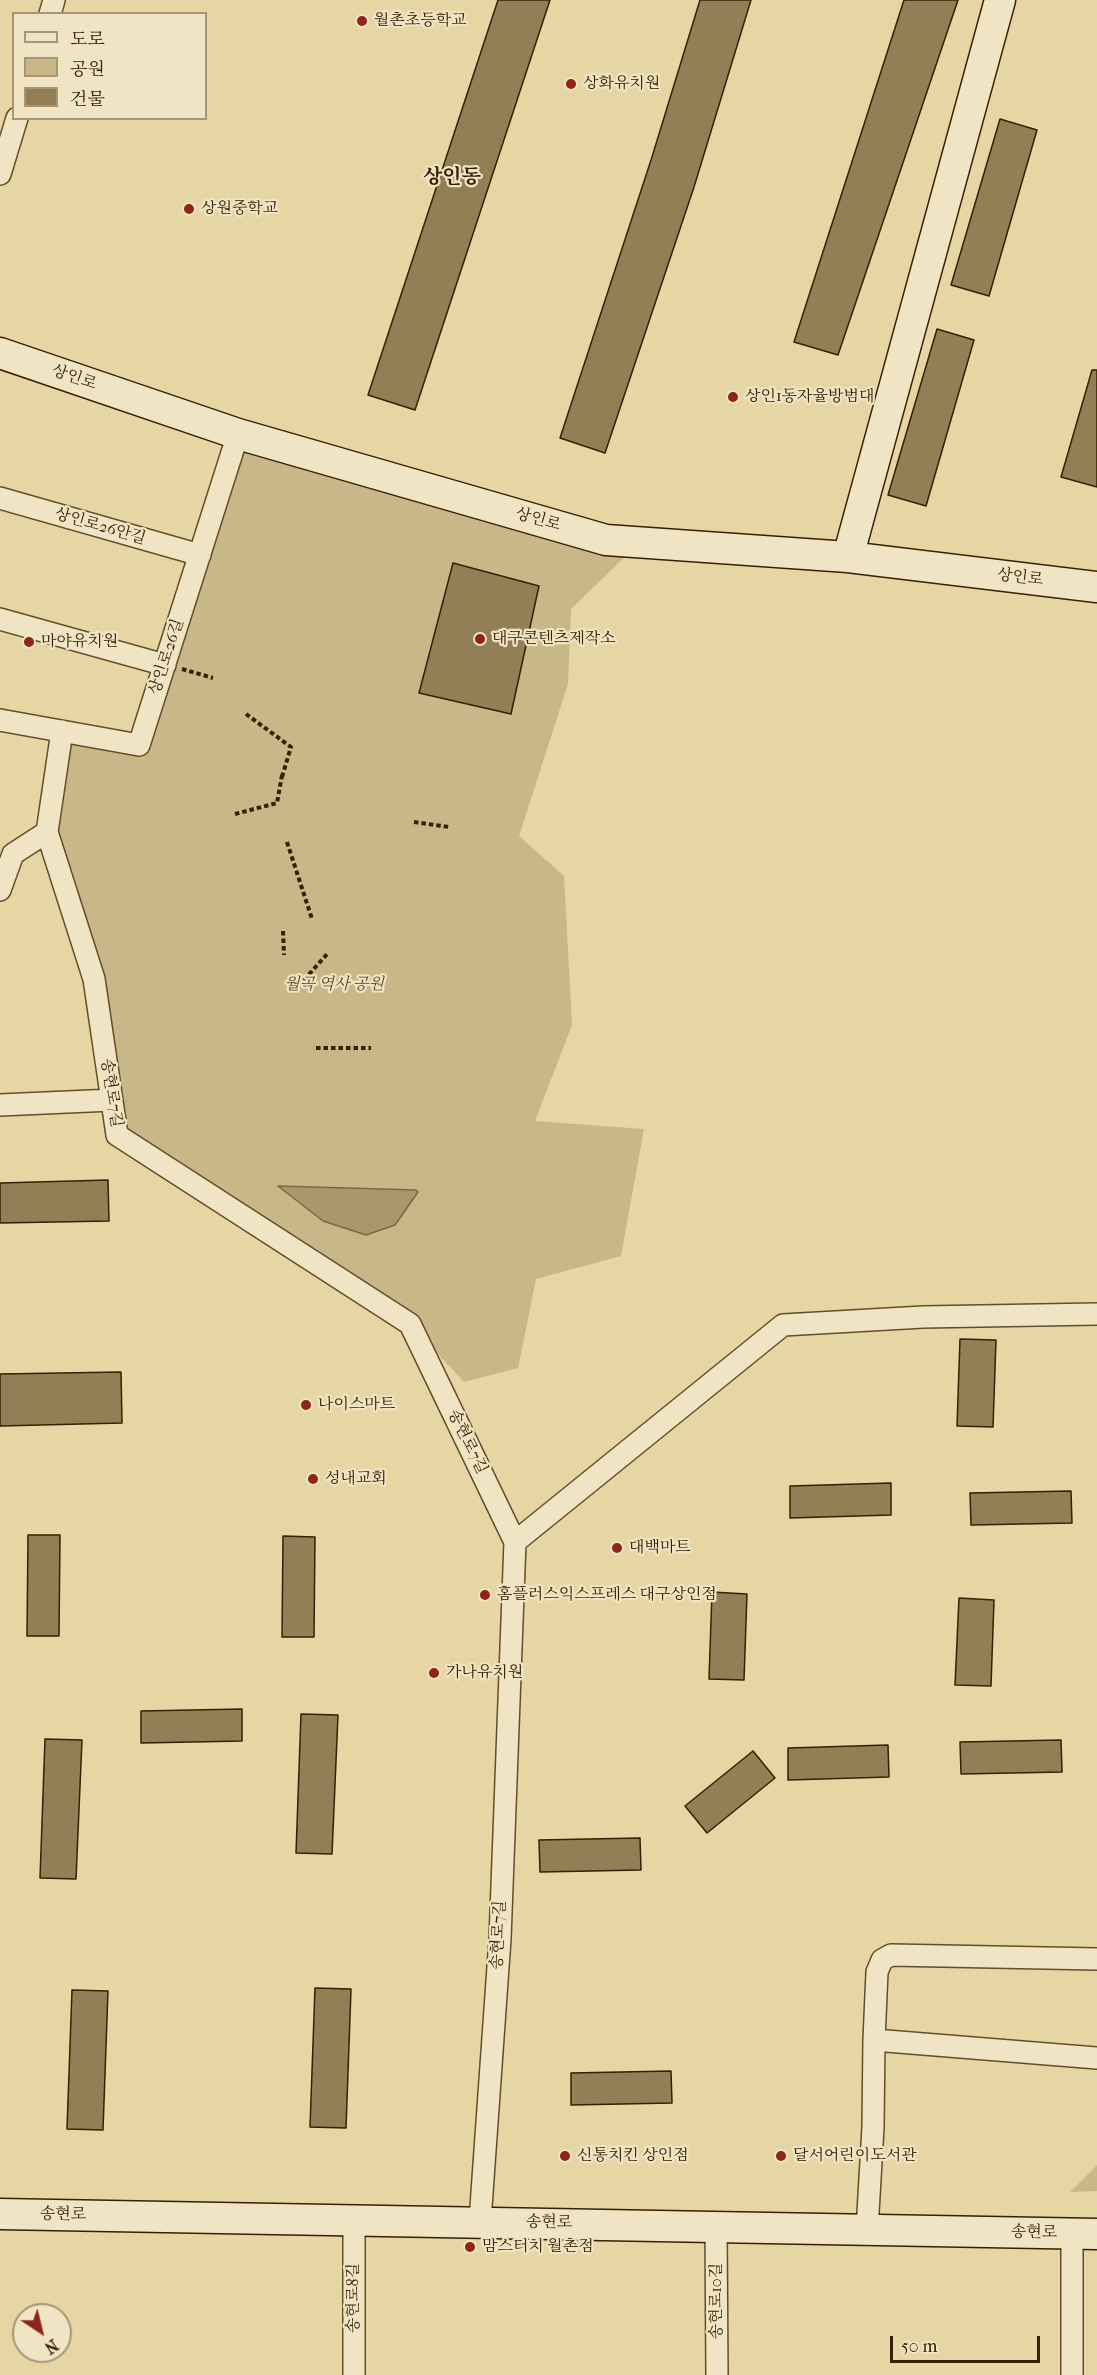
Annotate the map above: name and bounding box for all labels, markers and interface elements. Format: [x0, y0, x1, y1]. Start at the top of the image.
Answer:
place label: 월촌초등학교 [374, 11, 467, 31]
legend [12, 12, 207, 120]
marker: 월촌초등학교 [355, 14, 369, 28]
text: 도로 [70, 29, 105, 50]
text: 공원 [70, 59, 105, 80]
place label: 상화유치원 [583, 74, 660, 94]
marker: 상화유치원 [564, 77, 578, 91]
text: 건물 [70, 89, 105, 110]
district label: 상인동 [423, 166, 481, 190]
place label: 상원중학교 [201, 199, 278, 219]
marker: 상원중학교 [182, 202, 196, 216]
street label: 상인로 [49, 361, 99, 395]
place label: 상인1동자율방범대 [745, 387, 874, 407]
marker: 상인1동자율방범대 [726, 390, 740, 404]
street label: 상인로 [513, 504, 563, 536]
street label: 상인로26안길 [52, 505, 148, 549]
street label: 상인로 [996, 566, 1044, 590]
street label: 상인로26길 [146, 617, 188, 697]
place label: 대구콘텐츠제작소 [492, 629, 616, 649]
place label: 마야유치원 [41, 632, 118, 652]
marker: 대구콘텐츠제작소 [473, 632, 487, 646]
marker: 마야유치원 [22, 635, 36, 649]
park label: 월곡 역사 공원 [284, 975, 384, 995]
street label: 송현로7길 [96, 1057, 126, 1129]
place label: 나이스마트 [318, 1395, 395, 1415]
marker: 나이스마트 [299, 1398, 313, 1412]
street label: 송현로7길 [443, 1407, 491, 1477]
place label: 성내교회 [325, 1469, 387, 1489]
marker: 성내교회 [306, 1472, 320, 1486]
place label: 대백마트 [629, 1538, 691, 1558]
marker: 대백마트 [610, 1541, 624, 1555]
place label: 홈플러스익스프레스 대구상인점 [497, 1585, 717, 1605]
marker: 홈플러스익스프레스 대구상인점 [478, 1588, 492, 1602]
place label: 가나유치원 [446, 1663, 523, 1683]
marker: 가나유치원 [427, 1666, 441, 1680]
street label: 송현로7길 [488, 1900, 510, 1970]
place label: 신통치킨 상인점 [577, 2146, 689, 2166]
place label: 달서어린이도서관 [793, 2146, 917, 2166]
marker: 신통치킨 상인점 [558, 2149, 572, 2163]
marker: 달서어린이도서관 [774, 2149, 788, 2163]
street label: 송현로 [40, 2205, 86, 2225]
street label: 송현로 [526, 2213, 572, 2233]
street label: 송현로 [1011, 2223, 1057, 2243]
place label: 맘스터치 월촌점 [482, 2237, 594, 2257]
marker: 맘스터치 월촌점 [463, 2240, 477, 2254]
street label: 송현로8길 [344, 2263, 364, 2333]
street label: 송현로10길 [707, 2263, 727, 2339]
north arrow [12, 2303, 72, 2363]
scale bar [893, 2324, 1043, 2362]
text: N [41, 2335, 62, 2358]
text: 50 m [901, 2336, 937, 2357]

